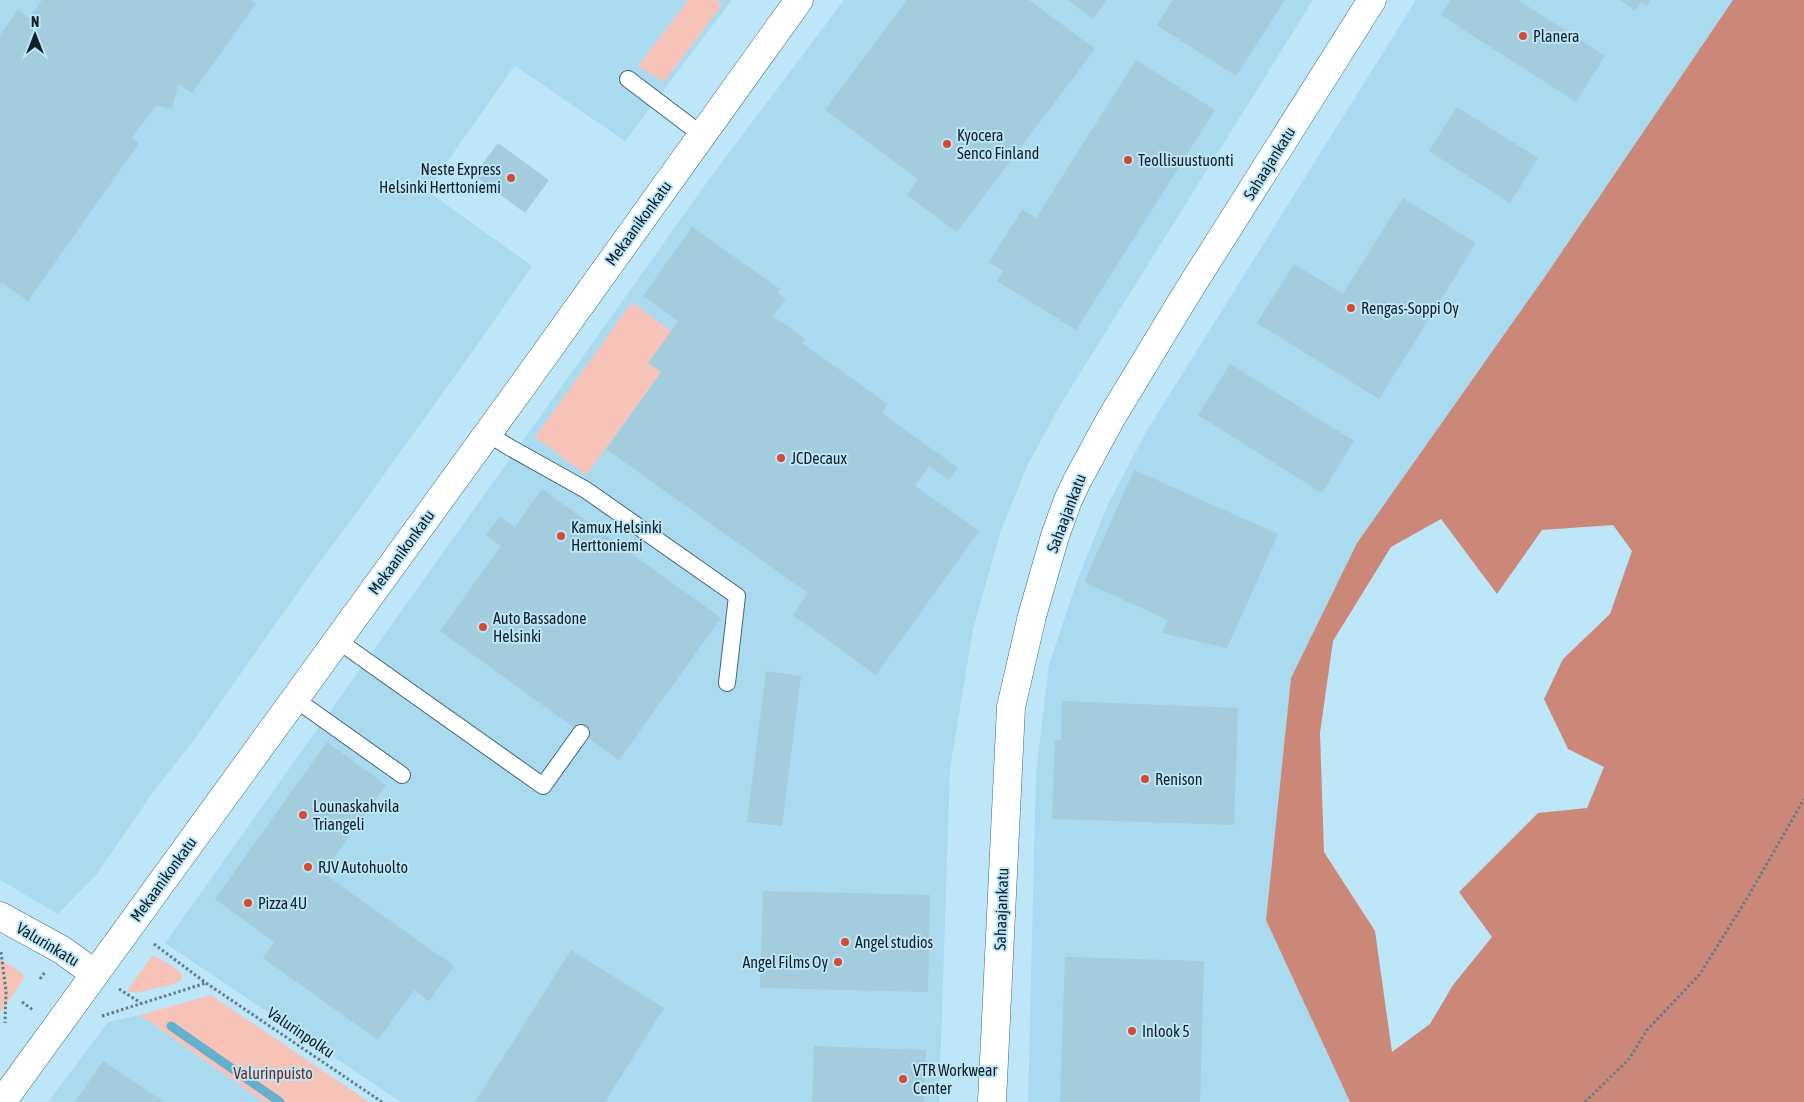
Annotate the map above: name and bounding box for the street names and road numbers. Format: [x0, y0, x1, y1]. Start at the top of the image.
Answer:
street label: Sahaajankatu [1240, 123, 1299, 203]
street label: Mekaanikonkatu [601, 177, 675, 269]
street label: Sahaajankatu [1043, 471, 1090, 555]
street label: Mekaanikonkatu [364, 506, 438, 598]
street label: Mekaanikonkatu [126, 833, 200, 925]
street label: Sahaajankatu [991, 867, 1012, 951]
street label: Valurinkatu [13, 918, 83, 970]
street label: Valurinpolku [263, 1003, 338, 1062]

